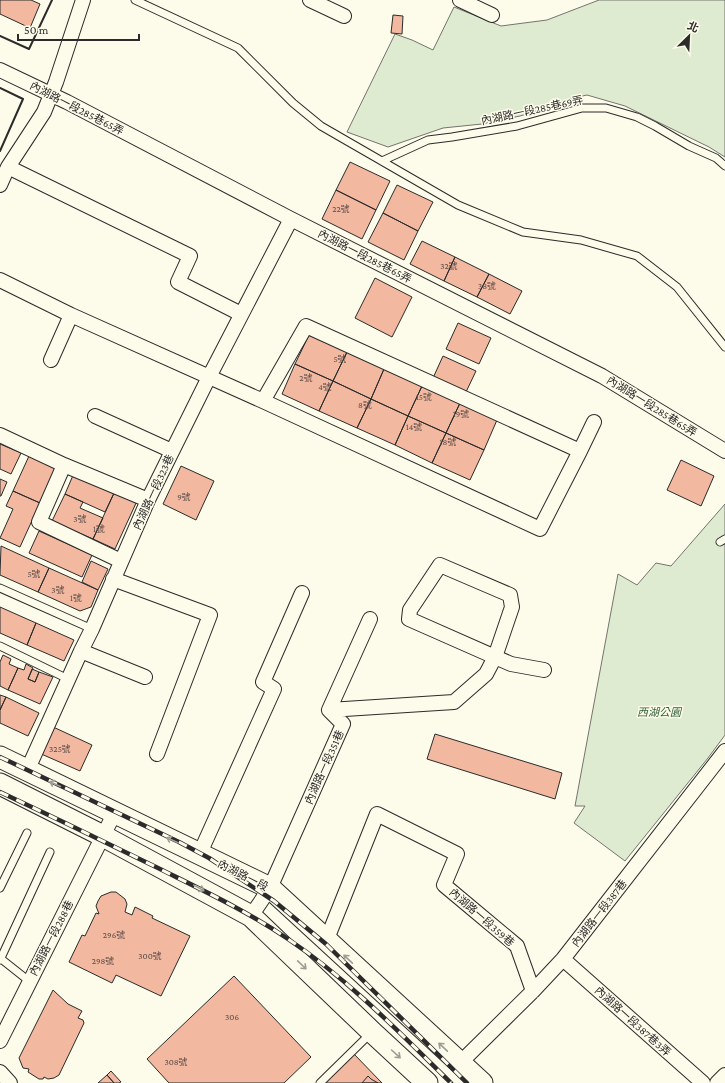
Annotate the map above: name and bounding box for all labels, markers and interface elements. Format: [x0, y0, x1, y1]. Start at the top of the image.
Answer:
scale bar [18, 16, 139, 42]
north arrow [669, 16, 709, 56]
text: 北 [686, 19, 701, 35]
text: 50 m [24, 23, 49, 37]
street label: 內湖路一段285巷65弄 [28, 79, 126, 137]
street label: 內湖路一段285巷69弄 [480, 93, 584, 127]
house number: 22號 [332, 204, 350, 214]
street label: 內湖路一段285巷65弄 [316, 227, 414, 285]
house number: 32號 [440, 261, 458, 271]
house number: 38號 [478, 281, 496, 291]
house number: 5號 [333, 354, 347, 364]
house number: 2號 [299, 373, 313, 383]
street label: 內湖路一段285巷65弄 [605, 373, 699, 439]
house number: 4號 [318, 382, 332, 392]
house number: 15號 [416, 392, 432, 402]
house number: 8號 [358, 400, 372, 410]
house number: 19號 [453, 409, 469, 419]
house number: 14號 [406, 422, 422, 432]
house number: 18號 [440, 437, 456, 447]
street label: 內湖路一段323巷 [130, 452, 176, 532]
house number: 9號 [177, 492, 191, 502]
house number: 3號 [73, 514, 87, 524]
house number: 1號 [93, 524, 105, 534]
house number: 5號 [27, 569, 41, 579]
house number: 3號 [51, 585, 65, 595]
house number: 1號 [70, 593, 82, 603]
park label: 西湖公園 [637, 706, 683, 718]
street label: 內湖路一段351巷 [302, 728, 346, 806]
house number: 325號 [49, 744, 71, 754]
one-way arrow [49, 780, 61, 787]
one-way arrow [167, 836, 179, 843]
street label: 內湖路一段 [216, 857, 270, 893]
street label: 內湖路一段387巷 [569, 877, 629, 949]
one-way arrow [192, 884, 204, 892]
street label: 內湖路一段359巷 [447, 886, 517, 948]
street label: 內湖路一段288巷 [27, 898, 75, 978]
house number: 296號 [103, 930, 125, 940]
house number: 300號 [138, 951, 162, 961]
one-way arrow [343, 954, 353, 963]
house number: 298號 [92, 956, 114, 966]
one-way arrow [297, 960, 307, 970]
street label: 內湖路一段387巷3弄 [593, 984, 673, 1058]
house number: 306 [225, 1012, 239, 1022]
one-way arrow [438, 1042, 448, 1052]
one-way arrow [391, 1050, 401, 1059]
house number: 308號 [164, 1057, 188, 1067]

